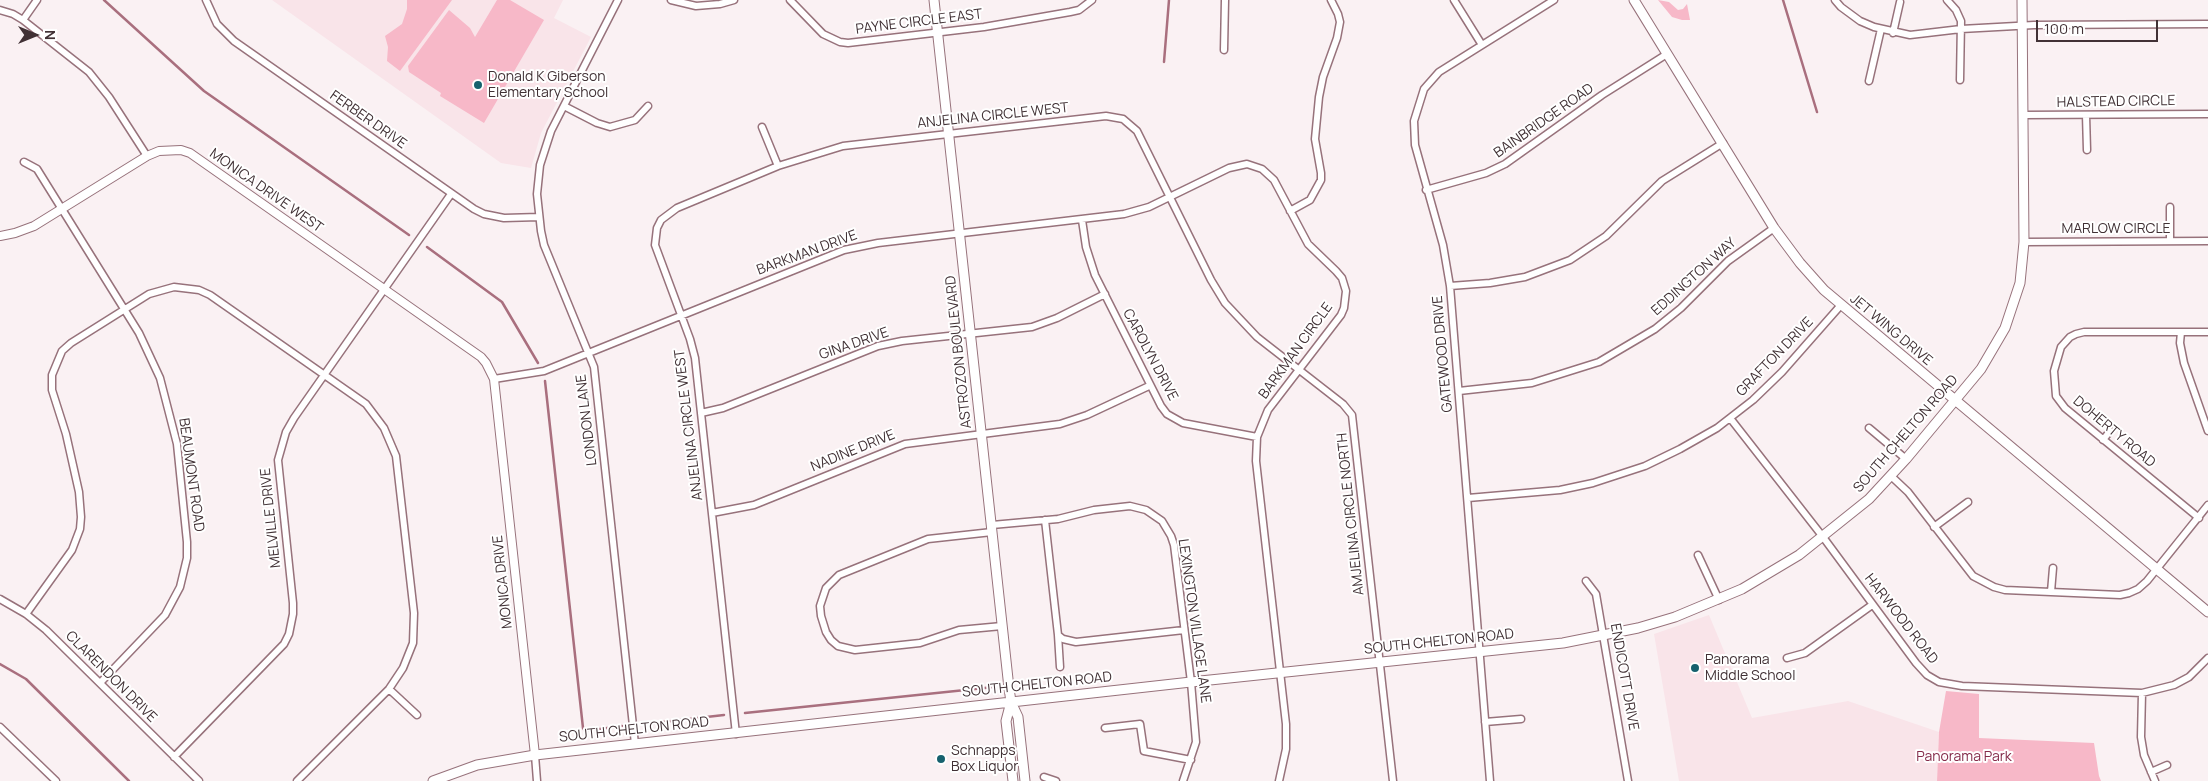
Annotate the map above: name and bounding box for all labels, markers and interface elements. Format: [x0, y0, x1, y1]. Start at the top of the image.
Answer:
street label: PAYNE CIRCLE EAST [855, 6, 983, 38]
north arrow [10, 10, 60, 60]
scale bar [2038, 10, 2160, 42]
text: 100 m [2044, 18, 2084, 39]
text: N [41, 30, 60, 40]
place label: Donald K Giberson Elementary School [488, 69, 608, 102]
marker: Donald K Giberson Elementary School [472, 79, 484, 91]
street label: BAINBRIDGE ROAD [1491, 80, 1597, 162]
street label: FERBER DRIVE [326, 87, 410, 153]
street label: HALSTEAD CIRCLE [2056, 93, 2176, 111]
street label: ANJELINA CIRCLE WEST [916, 100, 1070, 132]
street label: MONICA DRIVE WEST [206, 146, 326, 236]
street label: MARLOW CIRCLE [2061, 221, 2171, 237]
street label: BARKMAN DRIVE [755, 227, 859, 279]
street label: EDDINGTON WAY [1648, 235, 1740, 319]
street label: ASTROZON BOULEVARD [943, 275, 975, 429]
street label: JET WING DRIVE [1846, 291, 1936, 369]
street label: GATEWOOD DRIVE [1430, 295, 1456, 413]
street label: BARKMAN CIRCLE [1255, 300, 1337, 402]
street label: CAROLYN DRIVE [1119, 306, 1181, 404]
street label: GRAFTON DRIVE [1733, 314, 1817, 400]
street label: GINA DRIVE [817, 324, 891, 364]
street label: ANJELINA CIRCLE WEST [671, 348, 707, 502]
street label: SOUTH CHELTON ROAD [1850, 372, 1962, 496]
street label: LONDON LANE [573, 373, 601, 467]
street label: DOHERTY ROAD [2069, 393, 2159, 471]
street label: BEAUMONT ROAD [175, 417, 207, 533]
street label: NADINE DRIVE [808, 426, 898, 476]
street label: AMJELINA CIRCLE NORTH [1334, 432, 1368, 596]
street label: MELVILLE DRIVE [257, 467, 285, 569]
street label: MONICA DRIVE [490, 534, 516, 630]
street label: LEXINGTON VILLAGE LANE [1174, 538, 1214, 704]
street label: HARWOOD ROAD [1861, 571, 1941, 667]
street label: ENDICOTT DRIVE [1606, 622, 1642, 732]
street label: SOUTH CHELTON ROAD [1363, 626, 1515, 658]
street label: CLARENDON DRIVE [62, 628, 160, 726]
place label: Panorama Middle School [1705, 652, 1795, 684]
marker: Panorama Middle School [1689, 662, 1701, 674]
street label: SOUTH CHELTON ROAD [961, 669, 1113, 701]
street label: SOUTH CHELTON ROAD [558, 714, 710, 746]
place label: Schnapps Box Liquor [951, 743, 1018, 776]
park label: Panorama Park [1916, 749, 2012, 765]
marker: Schnapps Box Liquor [935, 753, 947, 765]

